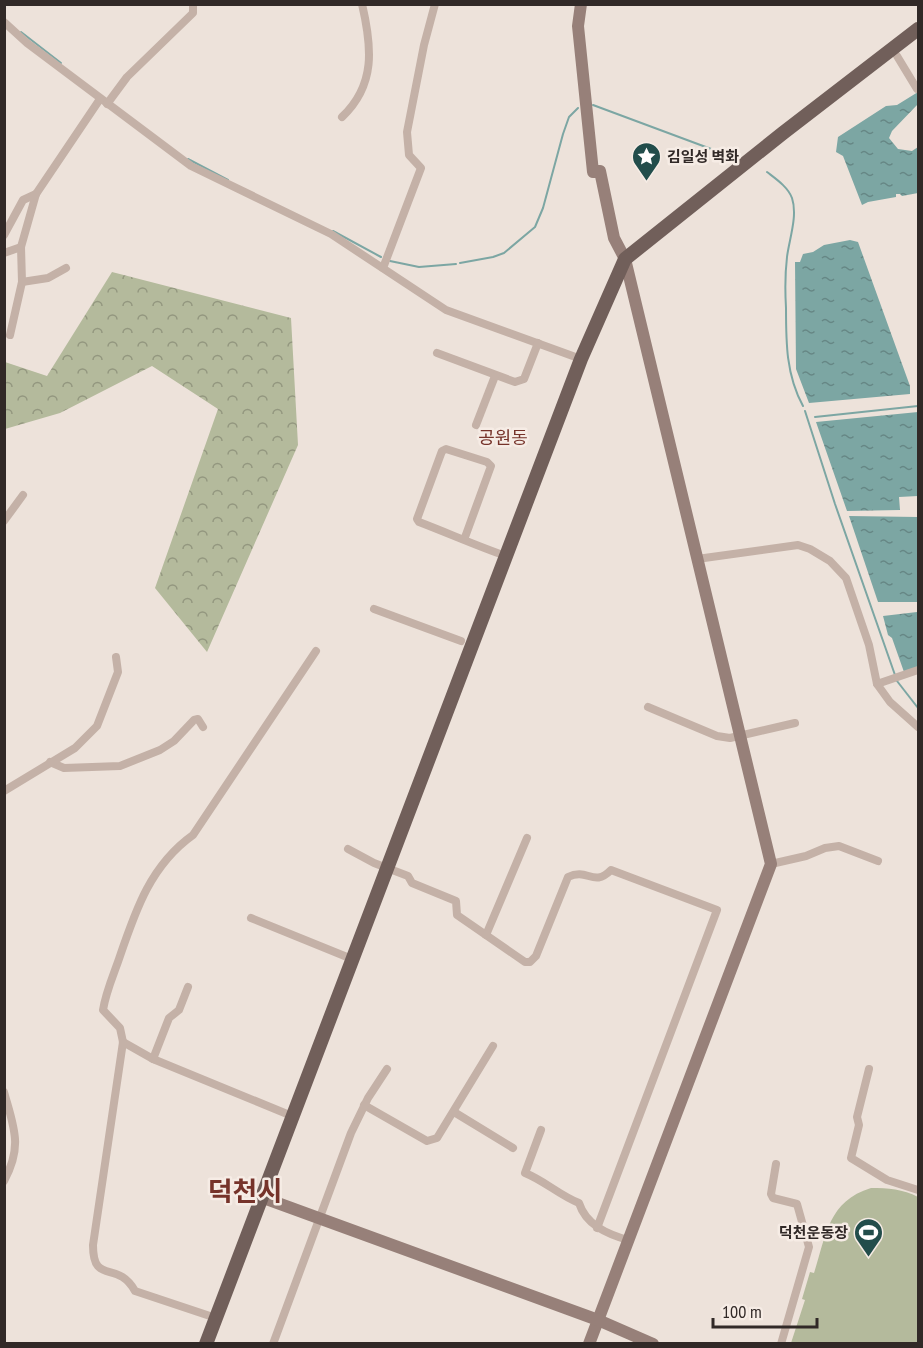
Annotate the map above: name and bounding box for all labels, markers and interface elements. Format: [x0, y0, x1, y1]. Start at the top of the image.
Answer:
place icon: 김일성 벽화 [630, 140, 662, 182]
place label: 김일성 벽화 [667, 147, 739, 166]
district label: 공원동 [478, 426, 528, 449]
district label: 덕천시 [208, 1174, 282, 1208]
sports icon: 덕천운동장 [853, 1216, 885, 1258]
place label: 덕천운동장 [779, 1223, 848, 1242]
scale bar [713, 1291, 816, 1329]
text: 100 m [722, 1300, 762, 1323]

